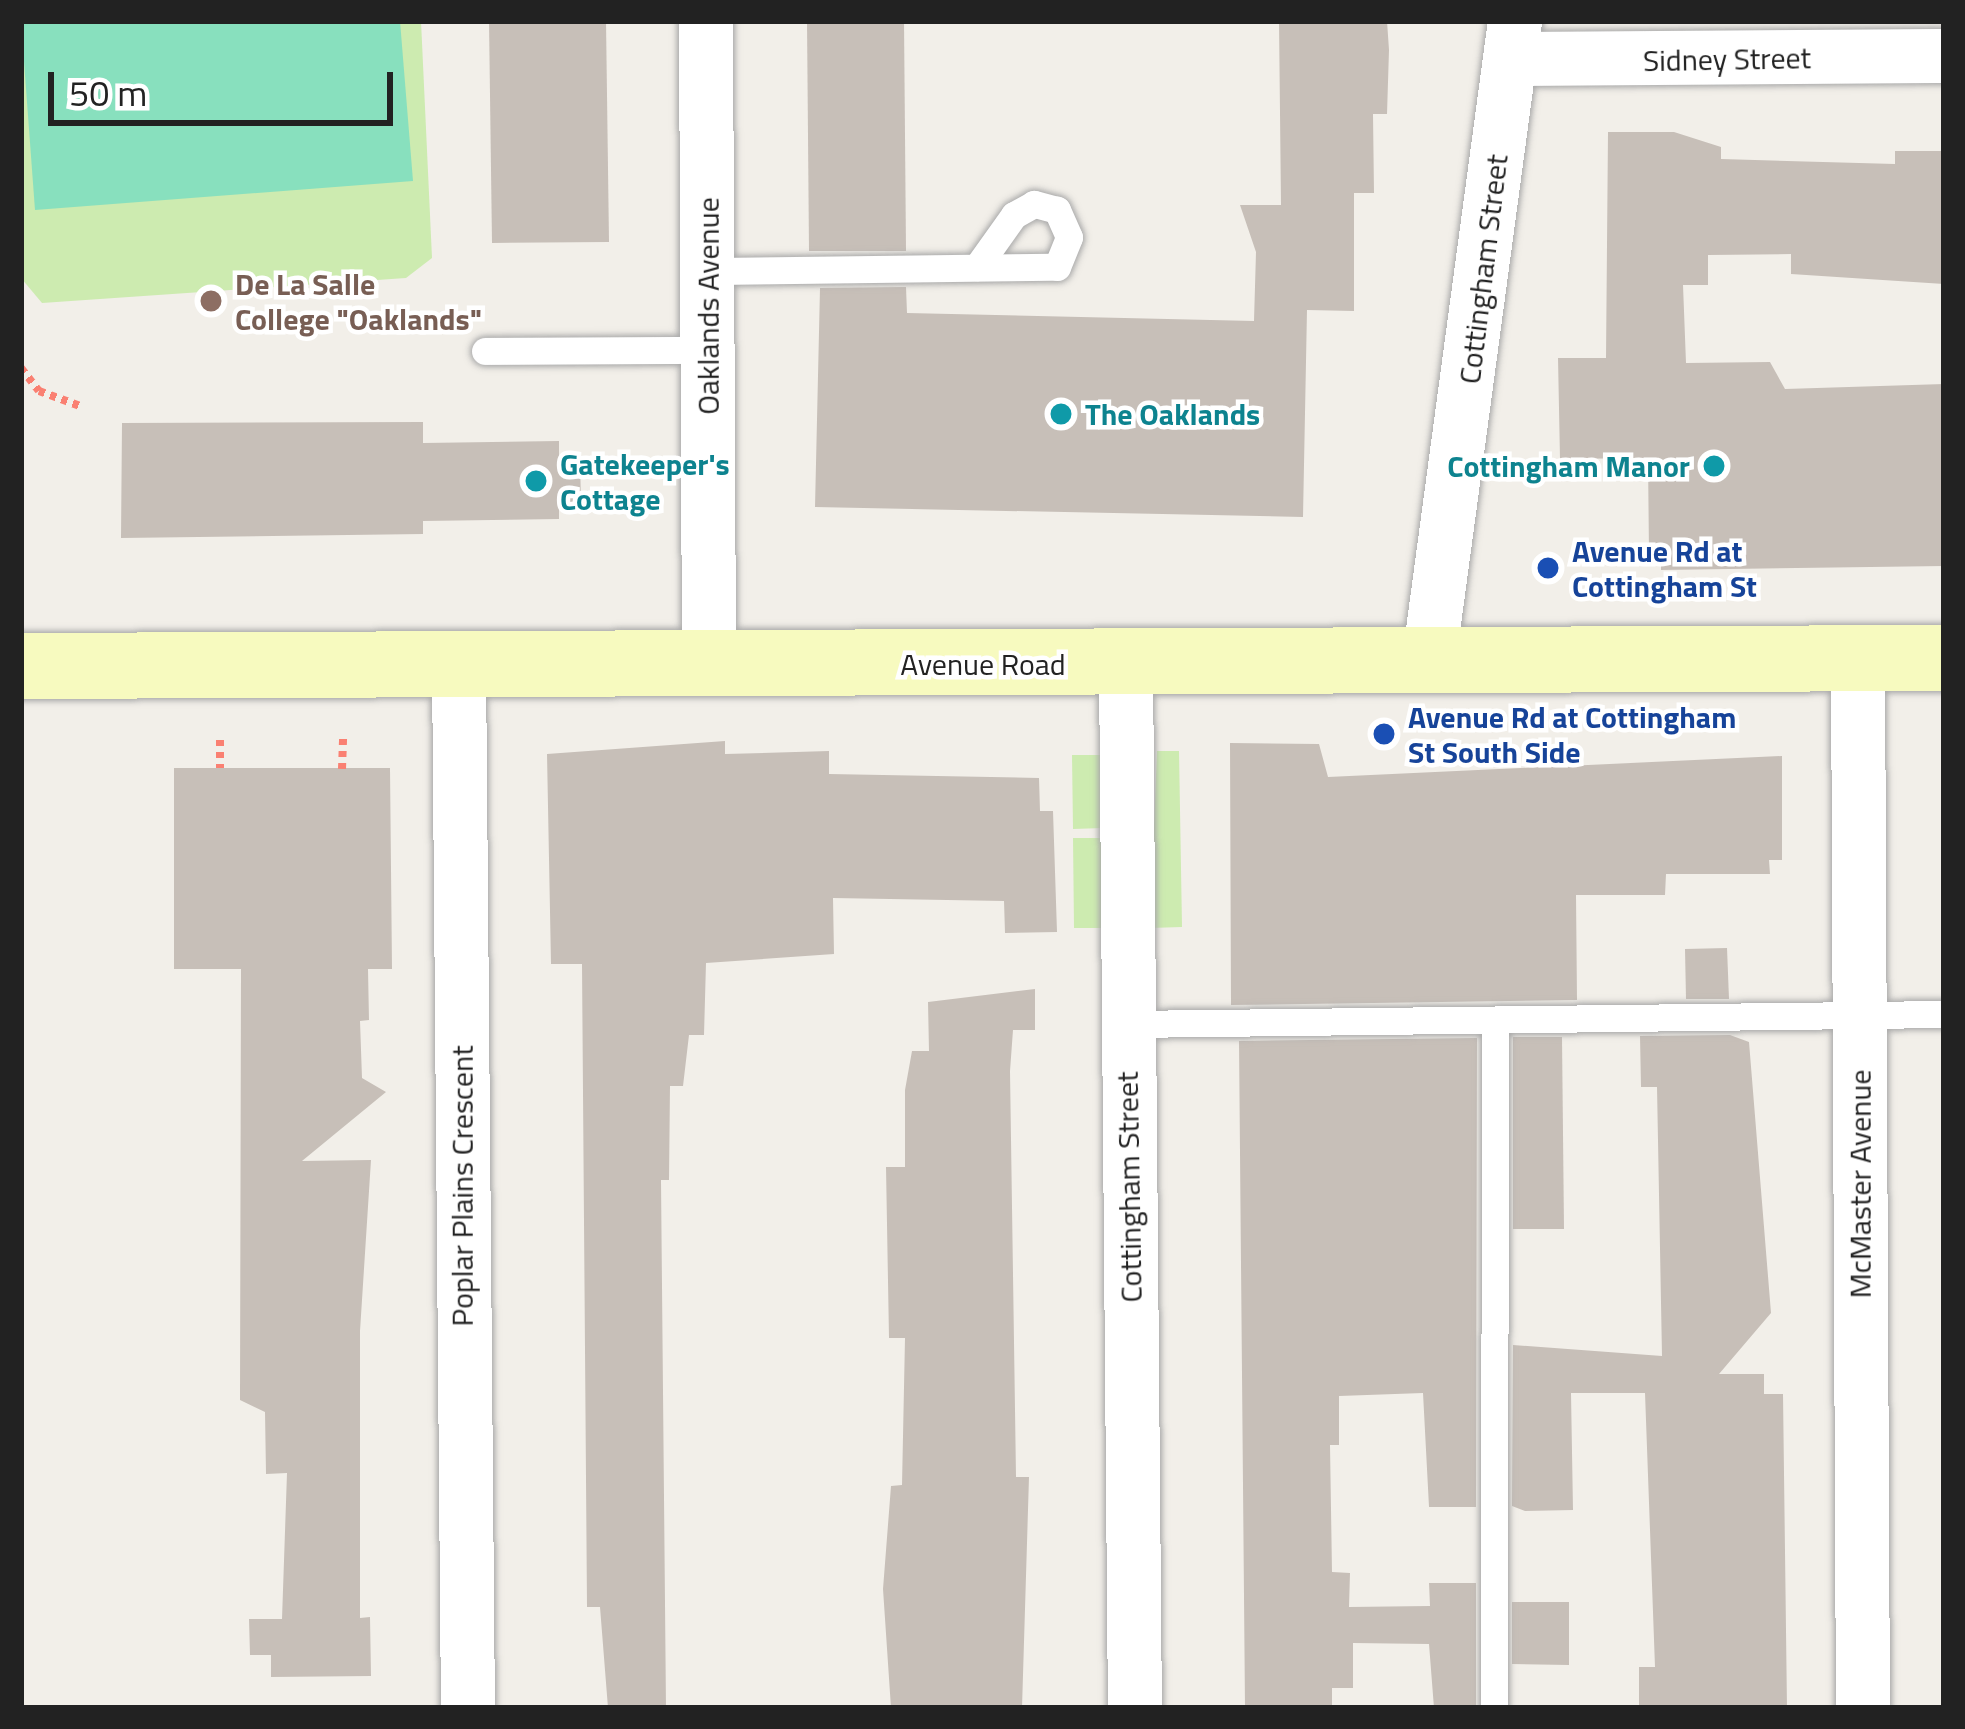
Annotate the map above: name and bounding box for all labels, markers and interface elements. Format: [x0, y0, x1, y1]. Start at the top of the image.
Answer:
street label: Sidney Street [1643, 40, 1811, 78]
scale bar [54, 48, 399, 122]
text: 50 m [69, 65, 147, 120]
street label: Cottingham Street [1451, 152, 1515, 386]
street label: Oaklands Avenue [690, 197, 726, 415]
place label: De La Salle College "Oaklands" [235, 266, 482, 336]
marker: De La Salle College "Oaklands" [198, 288, 224, 314]
place label: The Oaklands [1085, 396, 1260, 432]
marker: The Oaklands [1048, 401, 1074, 427]
place label: Gatekeeper's Cottage [560, 446, 730, 516]
place label: Cottingham Manor [1447, 448, 1690, 484]
marker: Cottingham Manor [1701, 453, 1727, 479]
marker: Gatekeeper's Cottage [523, 468, 549, 494]
place label: Avenue Rd at Cottingham St [1572, 533, 1757, 604]
marker: Avenue Rd at Cottingham St [1535, 555, 1561, 581]
street label: Avenue Road [900, 646, 1066, 682]
place label: Avenue Rd at Cottingham St South Side [1408, 699, 1736, 770]
marker: Avenue Rd at Cottingham St South Side [1371, 721, 1397, 747]
street label: Poplar Plains Crescent [444, 1045, 480, 1327]
street label: McMaster Avenue [1842, 1070, 1878, 1298]
street label: Cottingham Street [1109, 1071, 1149, 1303]

